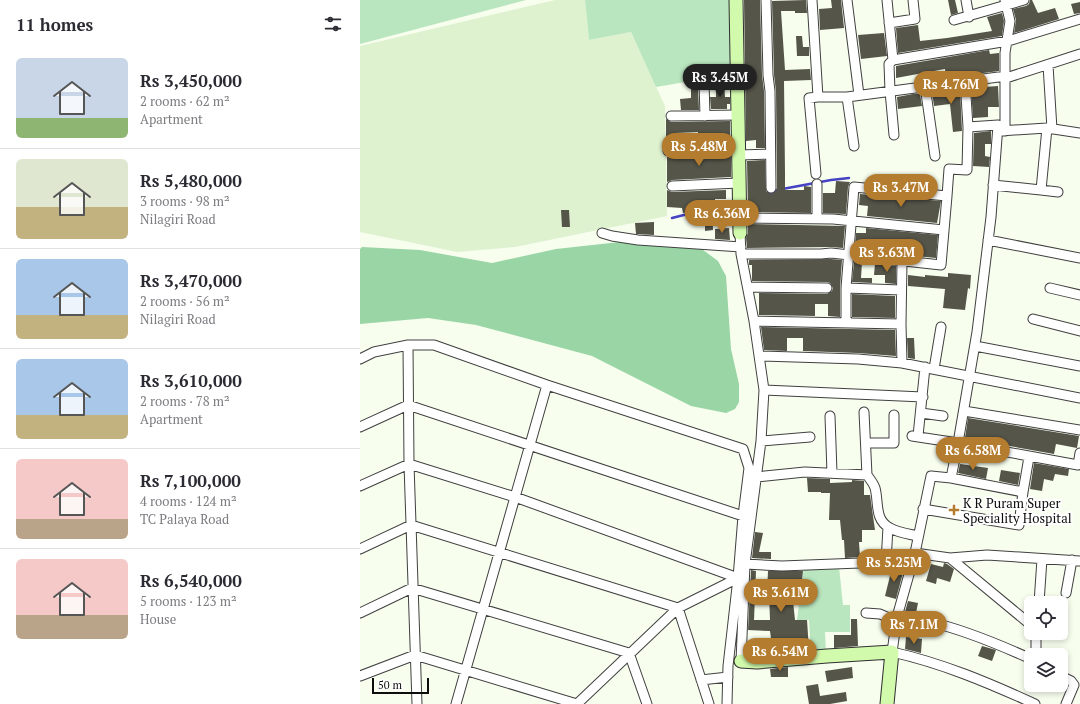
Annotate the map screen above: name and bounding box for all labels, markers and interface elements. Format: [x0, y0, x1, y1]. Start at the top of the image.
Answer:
text: 11 homes [16, 13, 93, 36]
icon: filters [322, 13, 344, 35]
pin: Rs 3.45M [679, 64, 761, 98]
text: Rs 3.45M [692, 68, 748, 86]
text: Rs 3,450,000 [140, 69, 242, 92]
pin: Rs 4.76M [910, 71, 992, 105]
icon: home [48, 74, 96, 122]
text: Rs 4.76M [923, 75, 979, 93]
text: 2 rooms · 62 m² [140, 92, 230, 110]
text: Apartment [140, 110, 203, 128]
pin: Rs 5.48M [658, 133, 740, 167]
text: Rs 5.48M [671, 137, 727, 155]
text: Rs 5,480,000 [140, 169, 242, 192]
pin: Rs 3.47M [860, 174, 942, 208]
icon: home [48, 175, 96, 223]
text: Rs 3.47M [873, 178, 929, 196]
text: 3 rooms · 98 m² [140, 192, 230, 210]
pin: Rs 6.36M [681, 200, 763, 234]
text: Rs 6.36M [694, 204, 750, 222]
text: Nilagiri Road [140, 210, 216, 228]
pin: Rs 3.63M [846, 239, 928, 273]
text: Rs 3.63M [859, 243, 915, 261]
text: Rs 3,470,000 [140, 269, 242, 292]
icon: home [48, 275, 96, 323]
text: 2 rooms · 56 m² [140, 292, 230, 310]
text: Nilagiri Road [140, 310, 216, 328]
text: Rs 3,610,000 [140, 369, 242, 392]
icon: home [48, 375, 96, 423]
text: 2 rooms · 78 m² [140, 392, 230, 410]
text: Apartment [140, 410, 203, 428]
pin: Rs 6.58M [932, 437, 1014, 471]
text: Rs 6.58M [945, 441, 1001, 459]
text: Rs 7,100,000 [140, 469, 241, 492]
icon: home [48, 475, 96, 523]
text: 4 rooms · 124 m² [140, 492, 237, 510]
place label: K R Puram Super Speciality Hospital [963, 494, 1072, 527]
marker: K R Puram Super Speciality Hospital [948, 504, 960, 516]
text: TC Palaya Road [140, 510, 229, 528]
pin: Rs 5.25M [853, 549, 935, 583]
text: Rs 5.25M [866, 553, 922, 571]
text: Rs 6,540,000 [140, 569, 242, 592]
icon: home [48, 575, 96, 623]
pin: Rs 3.61M [740, 579, 822, 613]
text: Rs 3.61M [753, 583, 809, 601]
text: 5 rooms · 123 m² [140, 592, 237, 610]
map controls [1024, 596, 1068, 692]
button: locate [1024, 596, 1068, 640]
text: House [140, 610, 176, 628]
pin: Rs 7.1M [877, 611, 951, 645]
text: Rs 7.1M [890, 615, 938, 633]
pin: Rs 6.54M [739, 638, 821, 672]
text: Rs 6.54M [752, 642, 808, 660]
button: layers [1024, 648, 1068, 692]
scale bar [372, 676, 429, 695]
text: 50 m [378, 678, 402, 692]

